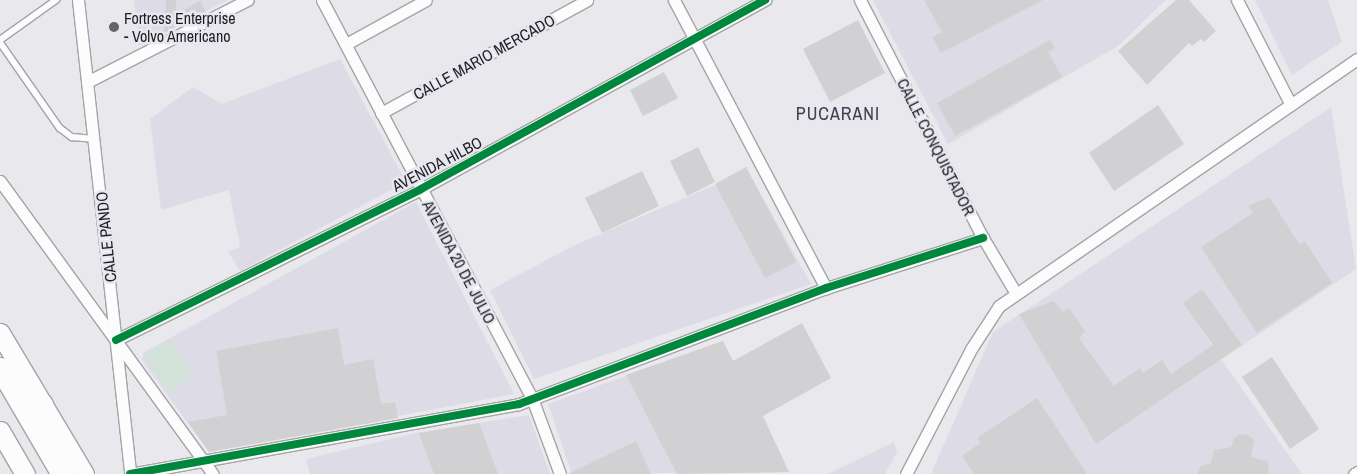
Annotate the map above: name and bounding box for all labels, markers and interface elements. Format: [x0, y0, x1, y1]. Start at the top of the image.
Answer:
place label: Fortress Enterprise - Volvo Americano [124, 8, 236, 46]
street label: CALLE MARIO MERCADO [410, 10, 558, 104]
marker: Fortress Enterprise - Volvo Americano [108, 21, 120, 33]
street label: CALLE CONQUISTADOR [893, 75, 979, 219]
district label: PUCARANI [795, 103, 881, 125]
street label: AVENIDA HILBO [388, 132, 486, 196]
street label: CALLE PANDO [92, 191, 120, 283]
street label: AVENIDA 20 DE JULIO [418, 197, 500, 327]

